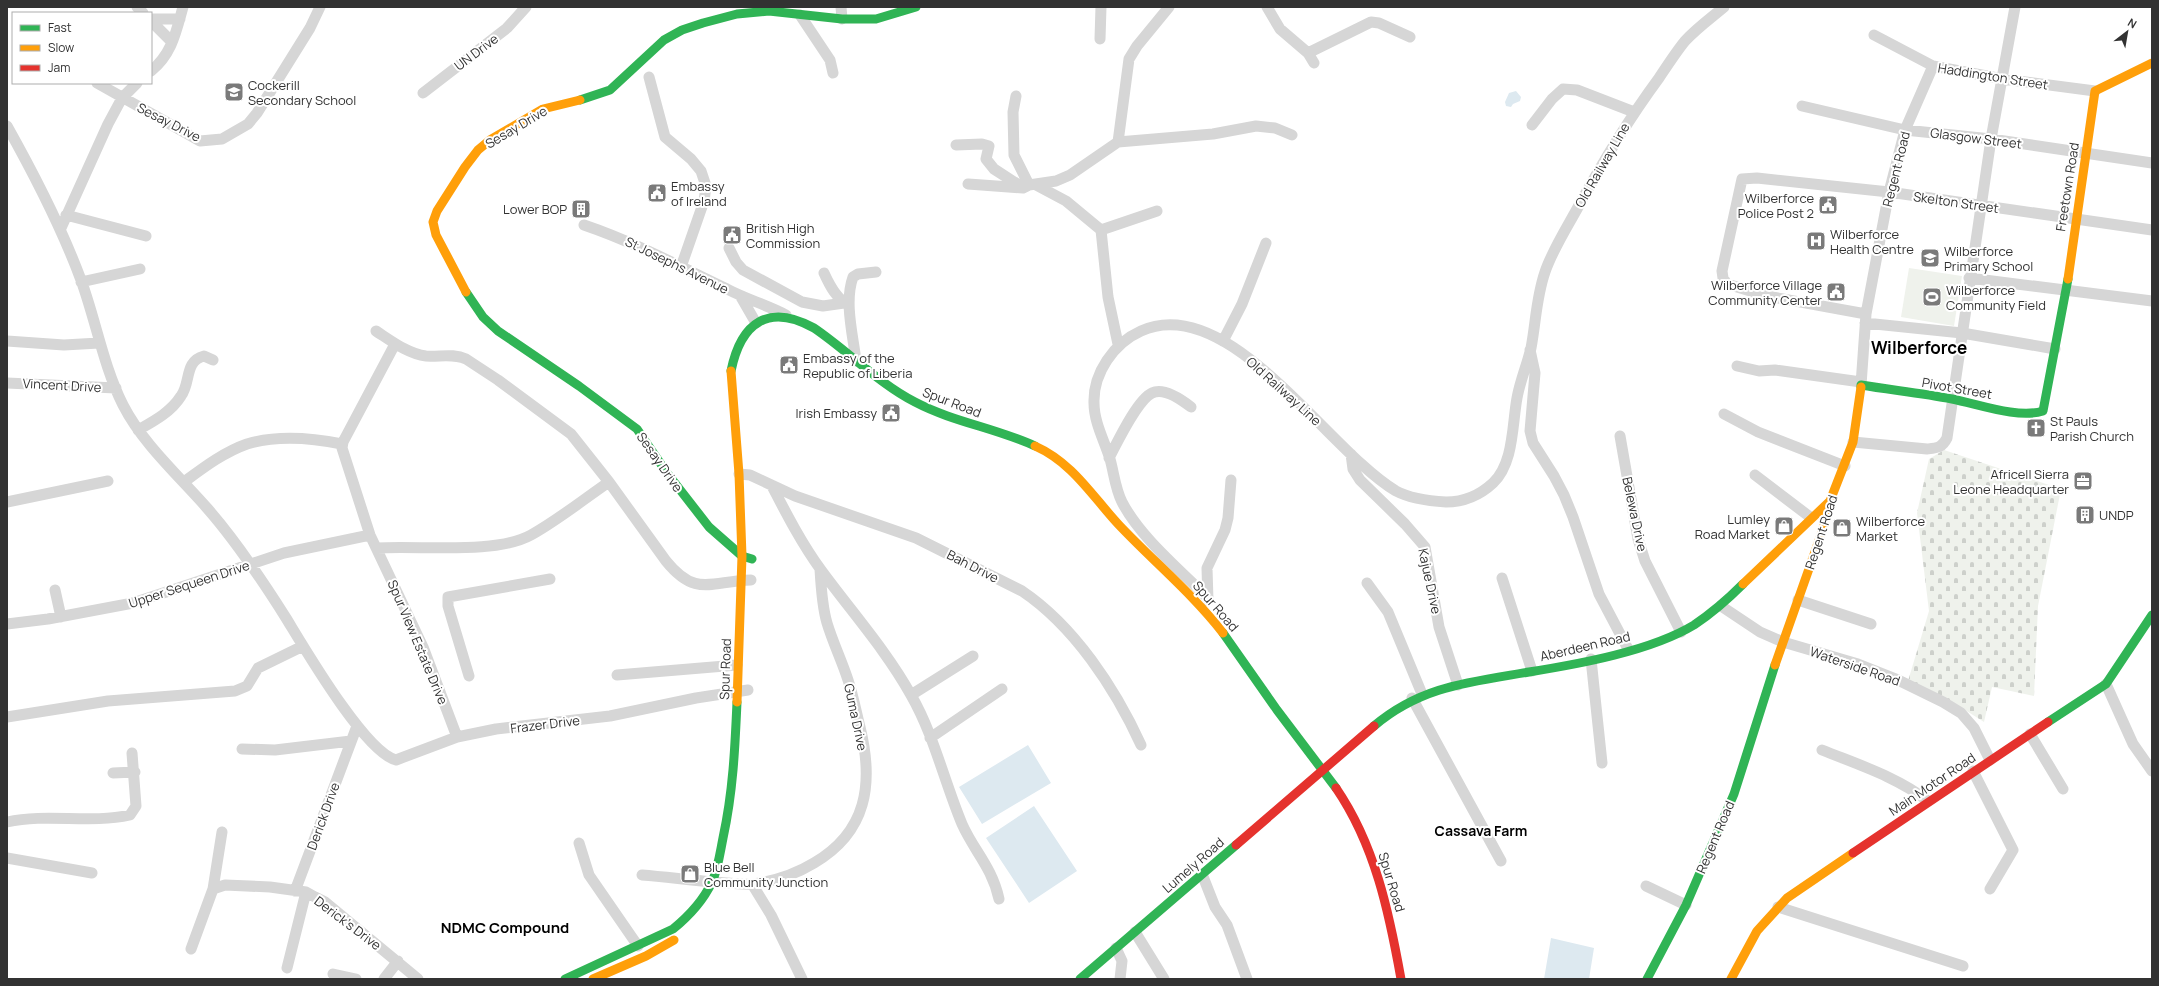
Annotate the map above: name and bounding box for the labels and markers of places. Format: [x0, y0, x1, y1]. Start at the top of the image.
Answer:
place label: Cockerill Secondary School [248, 76, 356, 109]
school or university icon: Cockerill Secondary School [223, 81, 245, 103]
place label: Embassy of Ireland [671, 177, 727, 210]
public building icon: Embassy of Ireland [646, 182, 668, 204]
place label: Wilberforce Police Post 2 [1738, 189, 1814, 222]
public building icon: Wilberforce Police Post 2 [1817, 194, 1839, 216]
building icon: Lower BOP [570, 198, 592, 220]
place label: Lower BOP [503, 200, 567, 218]
place label: British High Commission [746, 219, 820, 252]
public building icon: British High Commission [721, 224, 743, 246]
place label: Wilberforce Health Centre [1830, 225, 1914, 258]
hospital icon: Wilberforce Health Centre [1805, 230, 1827, 252]
place label: Wilberforce Primary School [1944, 242, 2033, 275]
school or university icon: Wilberforce Primary School [1919, 247, 1941, 269]
place label: Wilberforce Village Community Center [1708, 276, 1822, 309]
public building icon: Wilberforce Village Community Center [1825, 281, 1847, 303]
place label: Wilberforce Community Field [1946, 281, 2046, 314]
sports icon: Wilberforce Community Field [1921, 286, 1943, 308]
place label: Embassy of the Republic of Liberia [803, 349, 912, 382]
public building icon: Embassy of the Republic of Liberia [778, 354, 800, 376]
public building icon: Irish Embassy [880, 402, 902, 424]
place label: Irish Embassy [795, 404, 877, 422]
place label: St Pauls Parish Church [2050, 412, 2134, 445]
church icon: St Pauls Parish Church [2025, 417, 2047, 439]
place label: Africell Sierra Leone Headquarter [1953, 465, 2069, 498]
office icon: Africell Sierra Leone Headquarter [2072, 470, 2094, 492]
building icon: UNDP [2074, 504, 2096, 526]
place label: UNDP [2099, 506, 2134, 524]
place label: Lumley Road Market [1695, 510, 1770, 543]
place label: Wilberforce Market [1856, 512, 1926, 545]
shop icon: Lumley Road Market [1773, 515, 1795, 537]
shop icon: Wilberforce Market [1831, 517, 1853, 539]
place label: Blue Bell Community Junction [704, 858, 828, 891]
shop icon: Blue Bell Community Junction [679, 863, 701, 885]

